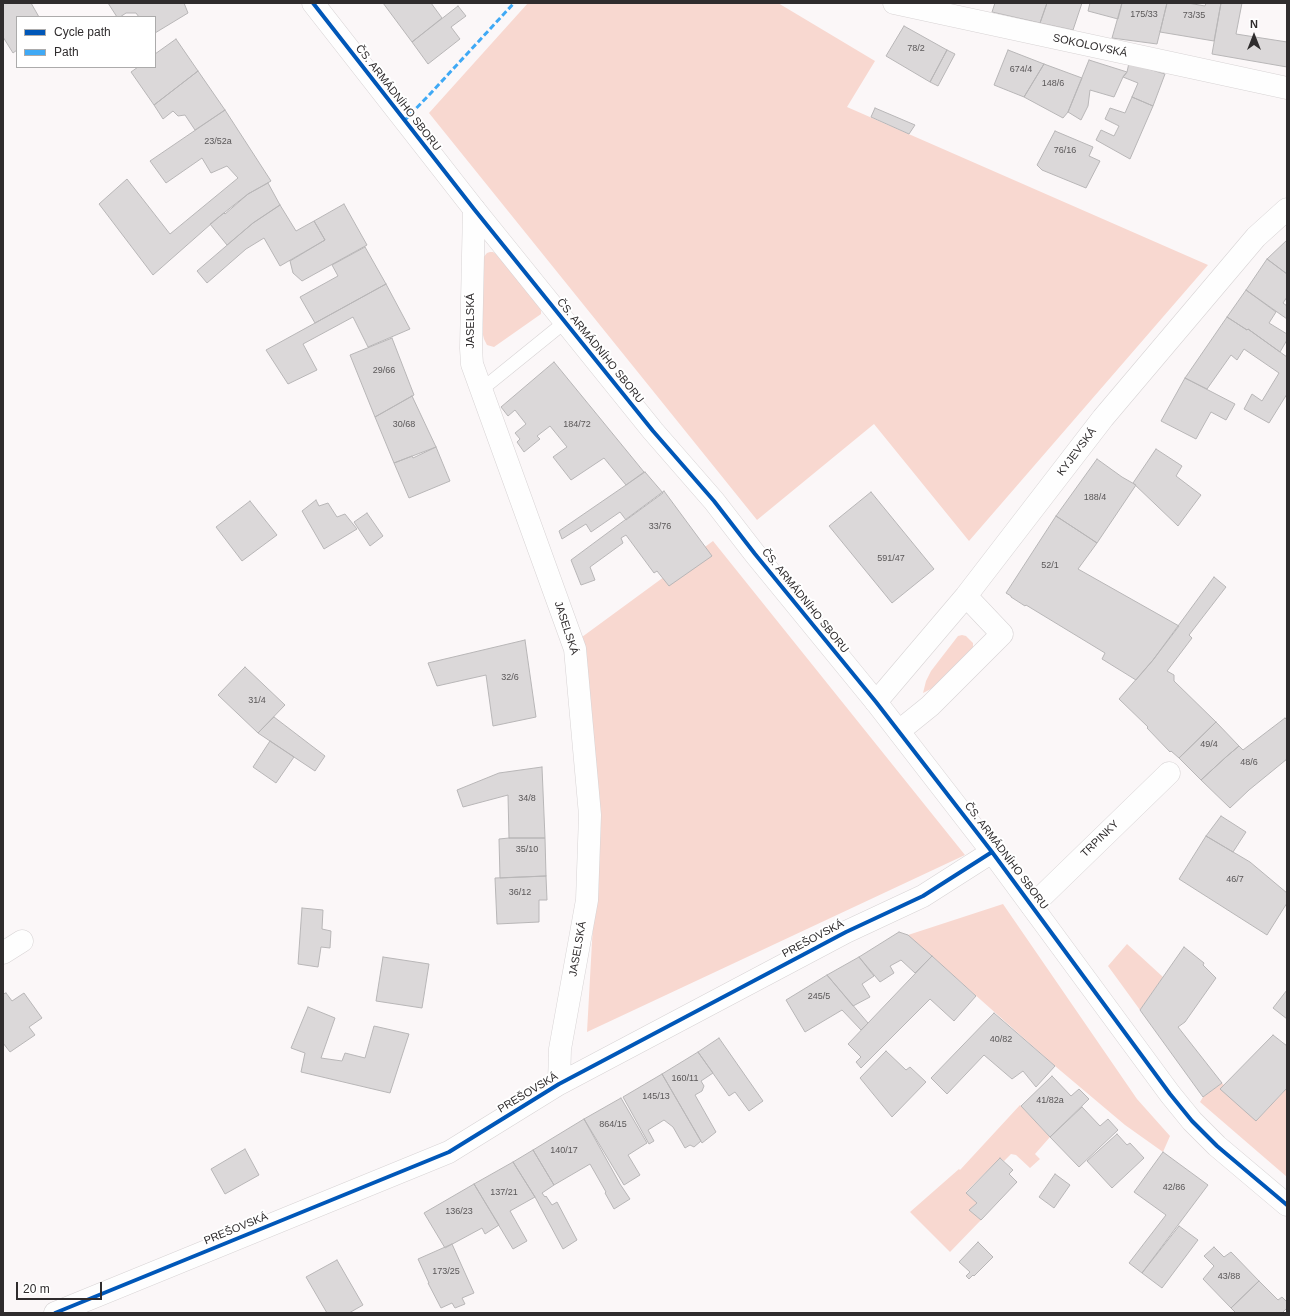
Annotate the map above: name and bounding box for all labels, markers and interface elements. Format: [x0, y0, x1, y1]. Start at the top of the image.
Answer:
house number: 175/33 [1130, 10, 1158, 20]
house number: 73/35 [1183, 11, 1205, 21]
legend [16, 16, 156, 68]
north arrow [1234, 16, 1274, 56]
text: N [1250, 18, 1258, 30]
text: Cycle path [54, 25, 111, 39]
street label: SOKOLOVSKÁ [1052, 32, 1128, 60]
street label: ČS. ARMÁDNÍHO SBORU [353, 42, 443, 154]
house number: 78/2 [907, 44, 925, 54]
text: Path [54, 45, 79, 59]
house number: 674/4 [1010, 65, 1032, 75]
house number: 148/6 [1042, 79, 1064, 89]
house number: 23/52a [204, 137, 232, 147]
house number: 76/16 [1054, 146, 1076, 156]
street label: JASELSKÁ [464, 293, 478, 349]
street label: ČS. ARMÁDNÍHO SBORU [554, 296, 646, 406]
house number: 29/66 [373, 366, 395, 376]
house number: 30/68 [393, 420, 415, 430]
house number: 184/72 [563, 420, 591, 430]
street label: KYJEVSKÁ [1055, 425, 1099, 479]
house number: 188/4 [1084, 493, 1106, 503]
house number: 33/76 [649, 522, 671, 532]
street label: ČS. ARMÁDNÍHO SBORU [759, 546, 851, 656]
house number: 591/47 [877, 554, 905, 564]
house number: 52/1 [1041, 561, 1059, 571]
street label: JASELSKÁ [551, 600, 581, 656]
house number: 32/6 [501, 673, 519, 683]
house number: 31/4 [248, 696, 266, 706]
house number: 49/4 [1200, 740, 1218, 750]
house number: 48/6 [1240, 758, 1258, 768]
house number: 34/8 [518, 794, 536, 804]
street label: ČS. ARMÁDNÍHO SBORU [961, 800, 1051, 912]
street label: TRPINKY [1078, 818, 1122, 860]
house number: 35/10 [516, 845, 538, 855]
house number: 46/7 [1226, 875, 1244, 885]
house number: 36/12 [509, 888, 531, 898]
street label: PREŠOVSKÁ [780, 917, 846, 961]
street label: JASELSKÁ [567, 920, 589, 978]
house number: 245/5 [808, 992, 830, 1002]
house number: 40/82 [990, 1035, 1012, 1045]
street label: PREŠOVSKÁ [496, 1070, 560, 1116]
house number: 160/11 [672, 1074, 698, 1084]
house number: 145/13 [642, 1092, 670, 1102]
house number: 41/82a [1036, 1096, 1064, 1106]
house number: 864/15 [599, 1120, 627, 1130]
house number: 140/17 [550, 1146, 578, 1156]
house number: 42/86 [1163, 1183, 1185, 1193]
house number: 137/21 [490, 1188, 518, 1198]
house number: 136/23 [445, 1207, 473, 1217]
street label: PREŠOVSKÁ [202, 1210, 270, 1248]
house number: 173/25 [432, 1267, 460, 1277]
house number: 43/88 [1218, 1272, 1240, 1282]
scale bar [18, 1274, 104, 1300]
text: 20 m [23, 1282, 50, 1296]

